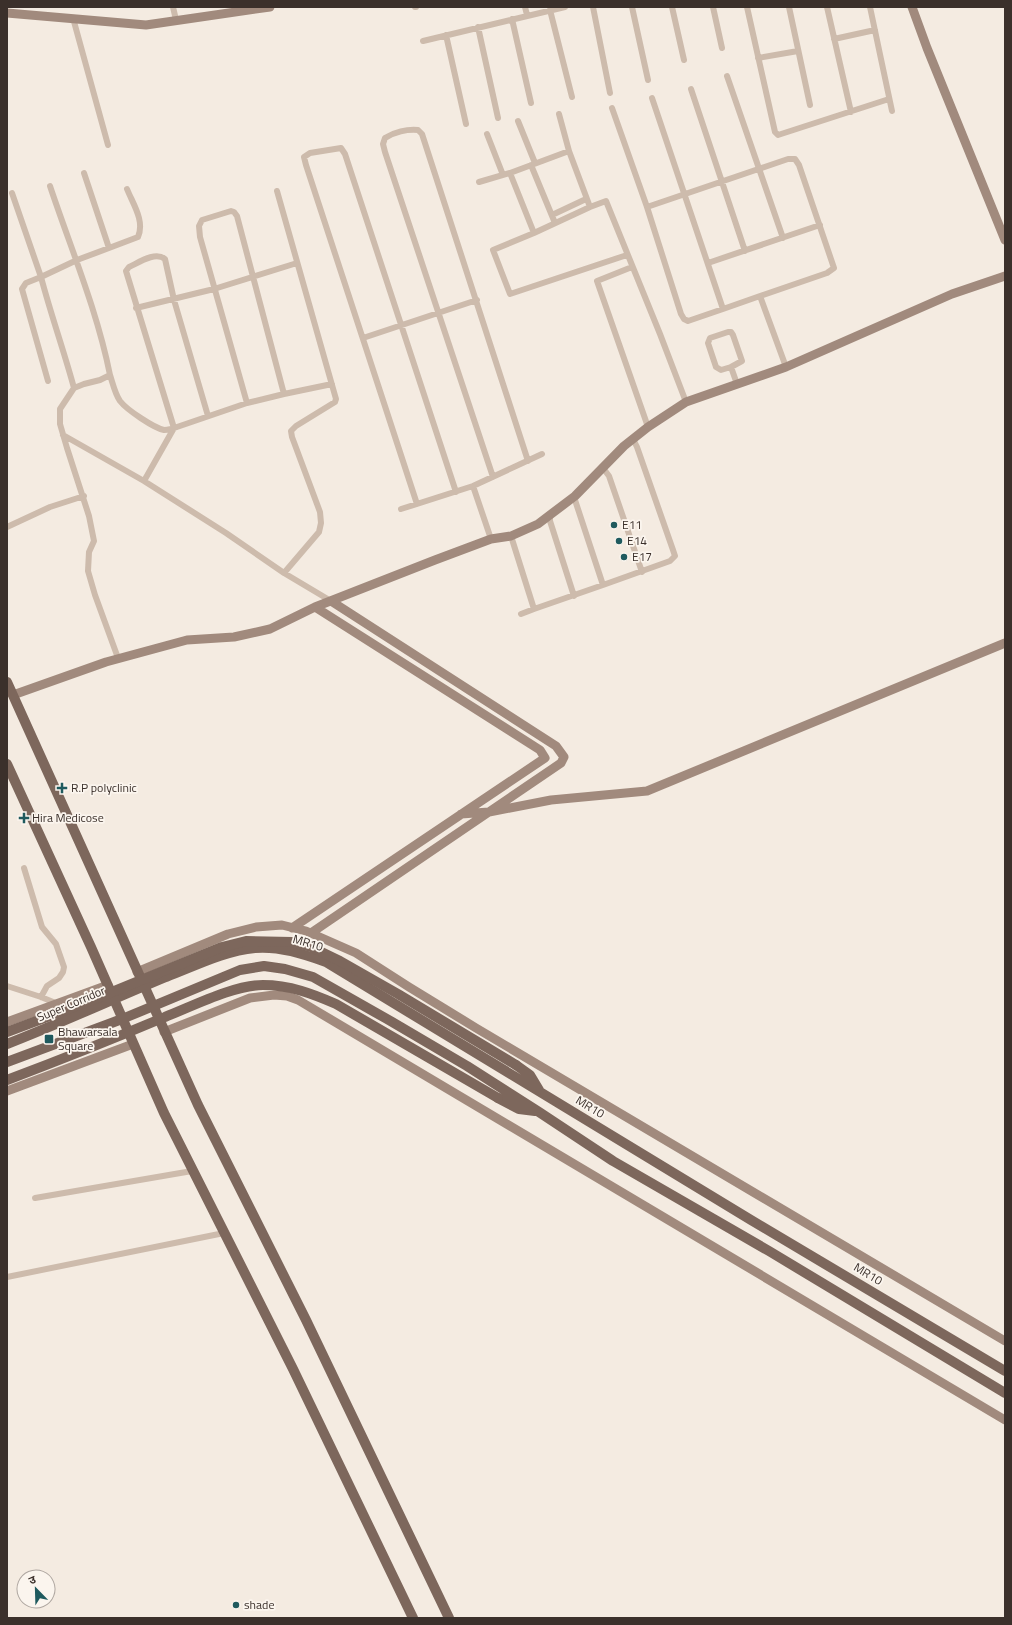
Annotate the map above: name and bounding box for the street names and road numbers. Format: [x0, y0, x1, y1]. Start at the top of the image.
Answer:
street label: MR10 [291, 929, 326, 956]
street label: Super Corridor [34, 981, 108, 1026]
street label: MR10 [572, 1090, 609, 1123]
street label: MR10 [850, 1257, 887, 1290]

